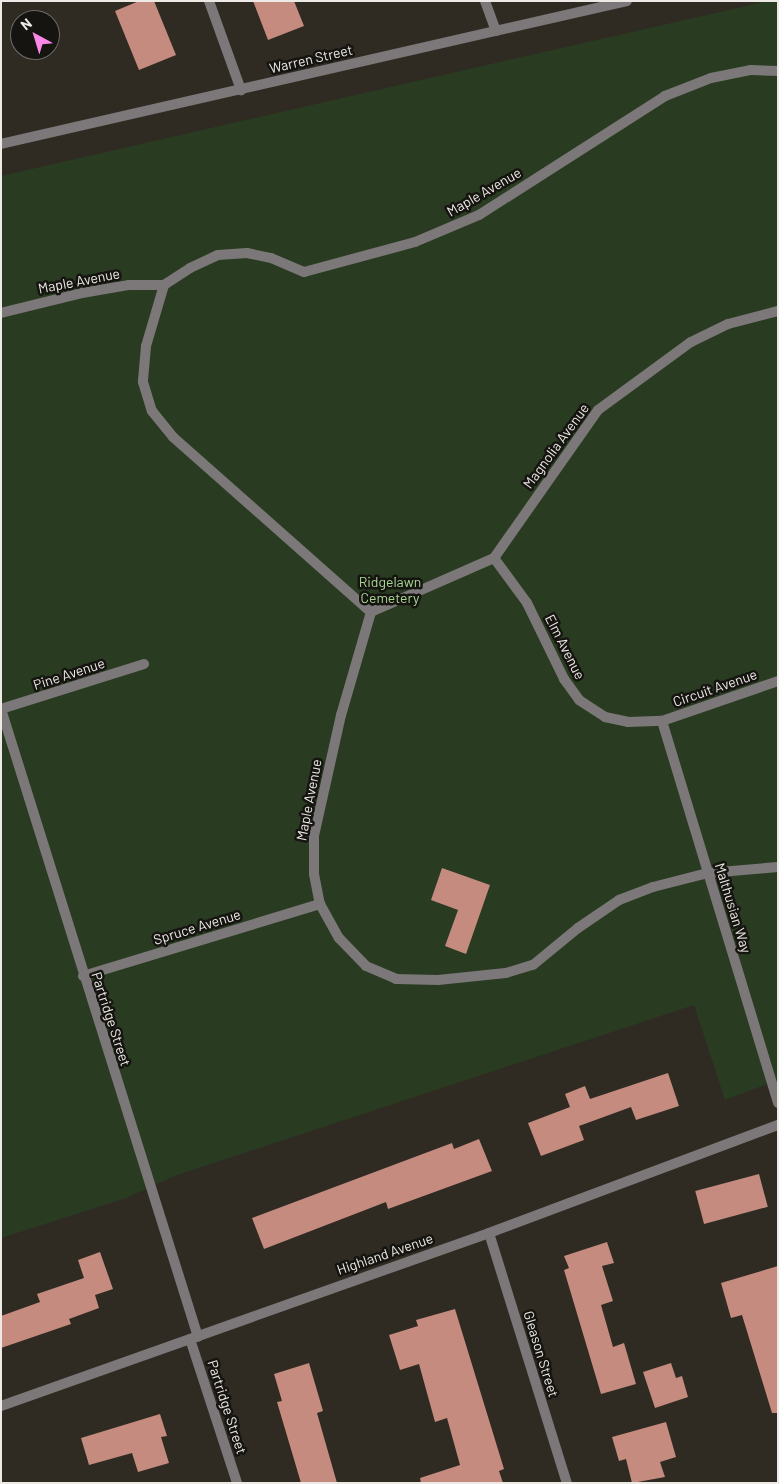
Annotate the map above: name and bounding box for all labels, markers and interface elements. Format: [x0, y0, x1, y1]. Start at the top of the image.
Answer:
north arrow [10, 10, 60, 60]
text: N [17, 14, 35, 33]
street label: Warren Street [268, 41, 354, 77]
street label: Maple Avenue [444, 164, 524, 220]
street label: Maple Avenue [37, 265, 121, 297]
street label: Magnolia Avenue [520, 400, 592, 492]
park label: Ridgelawn Cemetery [359, 574, 421, 606]
street label: Elm Avenue [541, 612, 589, 682]
street label: Pine Avenue [31, 655, 107, 693]
street label: Circuit Avenue [671, 666, 759, 710]
street label: Maple Avenue [293, 758, 325, 842]
street label: Malthusian Way [711, 861, 755, 955]
street label: Spruce Avenue [151, 906, 243, 948]
street label: Partridge Street [88, 970, 134, 1068]
street label: Highland Avenue [335, 1230, 435, 1278]
street label: Gleason Street [520, 1309, 562, 1399]
street label: Partridge Street [204, 1358, 250, 1456]

